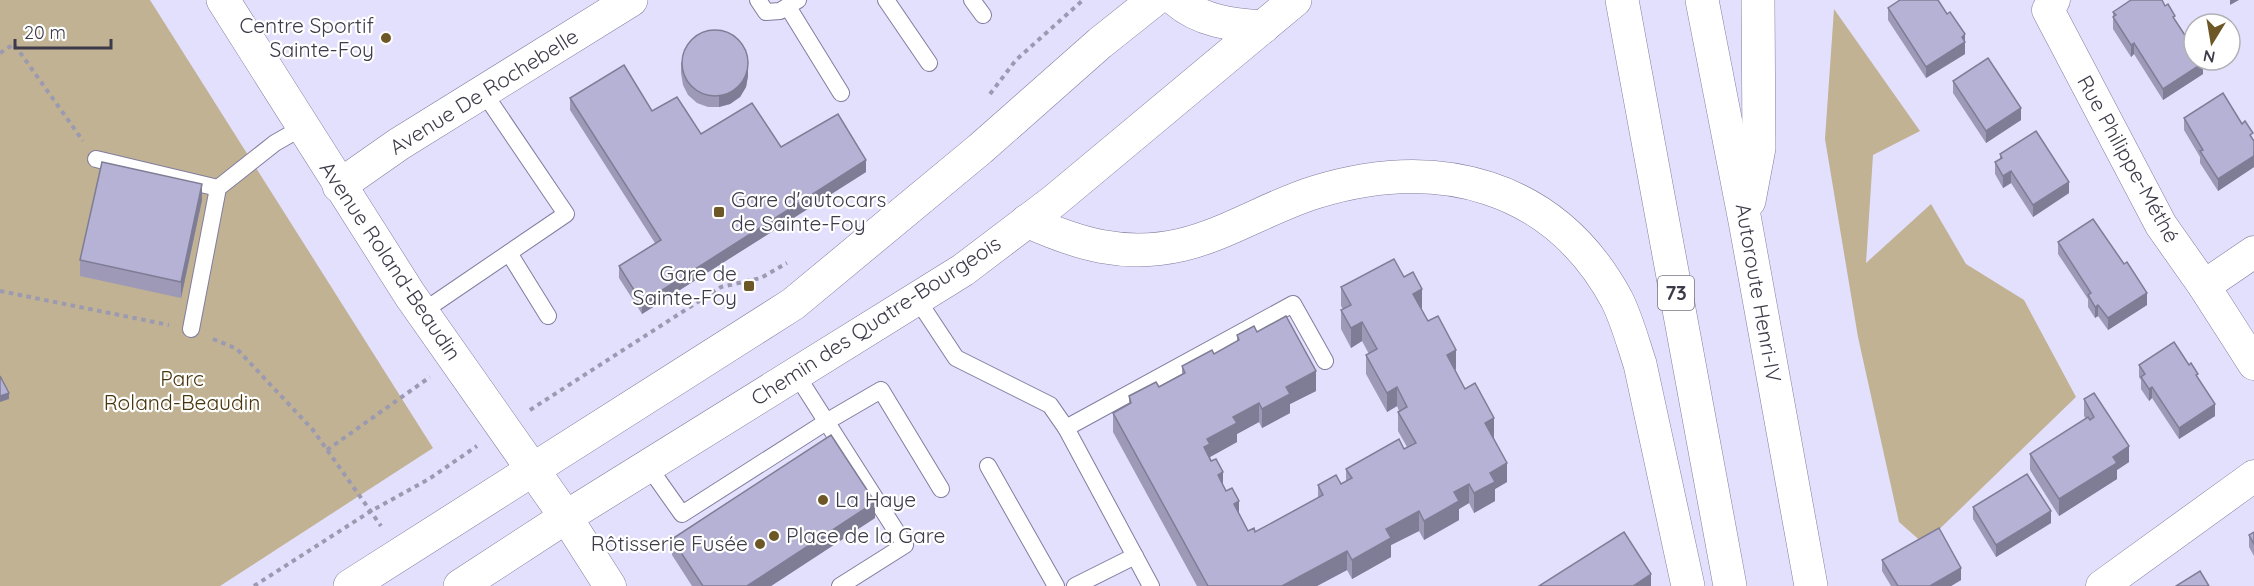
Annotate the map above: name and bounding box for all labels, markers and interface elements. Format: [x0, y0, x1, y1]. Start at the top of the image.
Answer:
scale bar [15, 12, 111, 50]
place label: Centre Sportif Sainte-Foy [239, 12, 374, 62]
north arrow [2182, 12, 2242, 72]
text: 20 m [24, 21, 66, 44]
street label: Avenue De Rochebelle [384, 22, 583, 160]
marker: Centre Sportif Sainte-Foy [379, 31, 393, 45]
text: N [2201, 46, 2217, 68]
street label: Rue Philippe-Méthé [2072, 70, 2186, 247]
street label: Avenue Roland-Beaudin [315, 156, 467, 365]
place label: Gare d'autocars de Sainte-Foy [731, 186, 886, 236]
street label: Autoroute Henri-IV [1730, 201, 1788, 384]
marker: Gare d'autocars de Sainte-Foy [712, 205, 726, 219]
street label: Chemin des Quatre-Bourgeois [746, 230, 1005, 411]
place label: Gare de Sainte-Foy [633, 260, 737, 310]
road number: 73 [1658, 276, 1694, 310]
marker: Gare de Sainte-Foy [742, 279, 756, 293]
park label: Parc Roland-Beaudin [104, 365, 260, 415]
place label: La Haye [835, 486, 916, 512]
marker: La Haye [816, 493, 830, 507]
place label: Place de la Gare [786, 522, 945, 548]
marker: Place de la Gare [767, 529, 781, 543]
place label: Rôtisserie Fusée [591, 530, 748, 556]
marker: Rôtisserie Fusée [753, 537, 767, 551]

